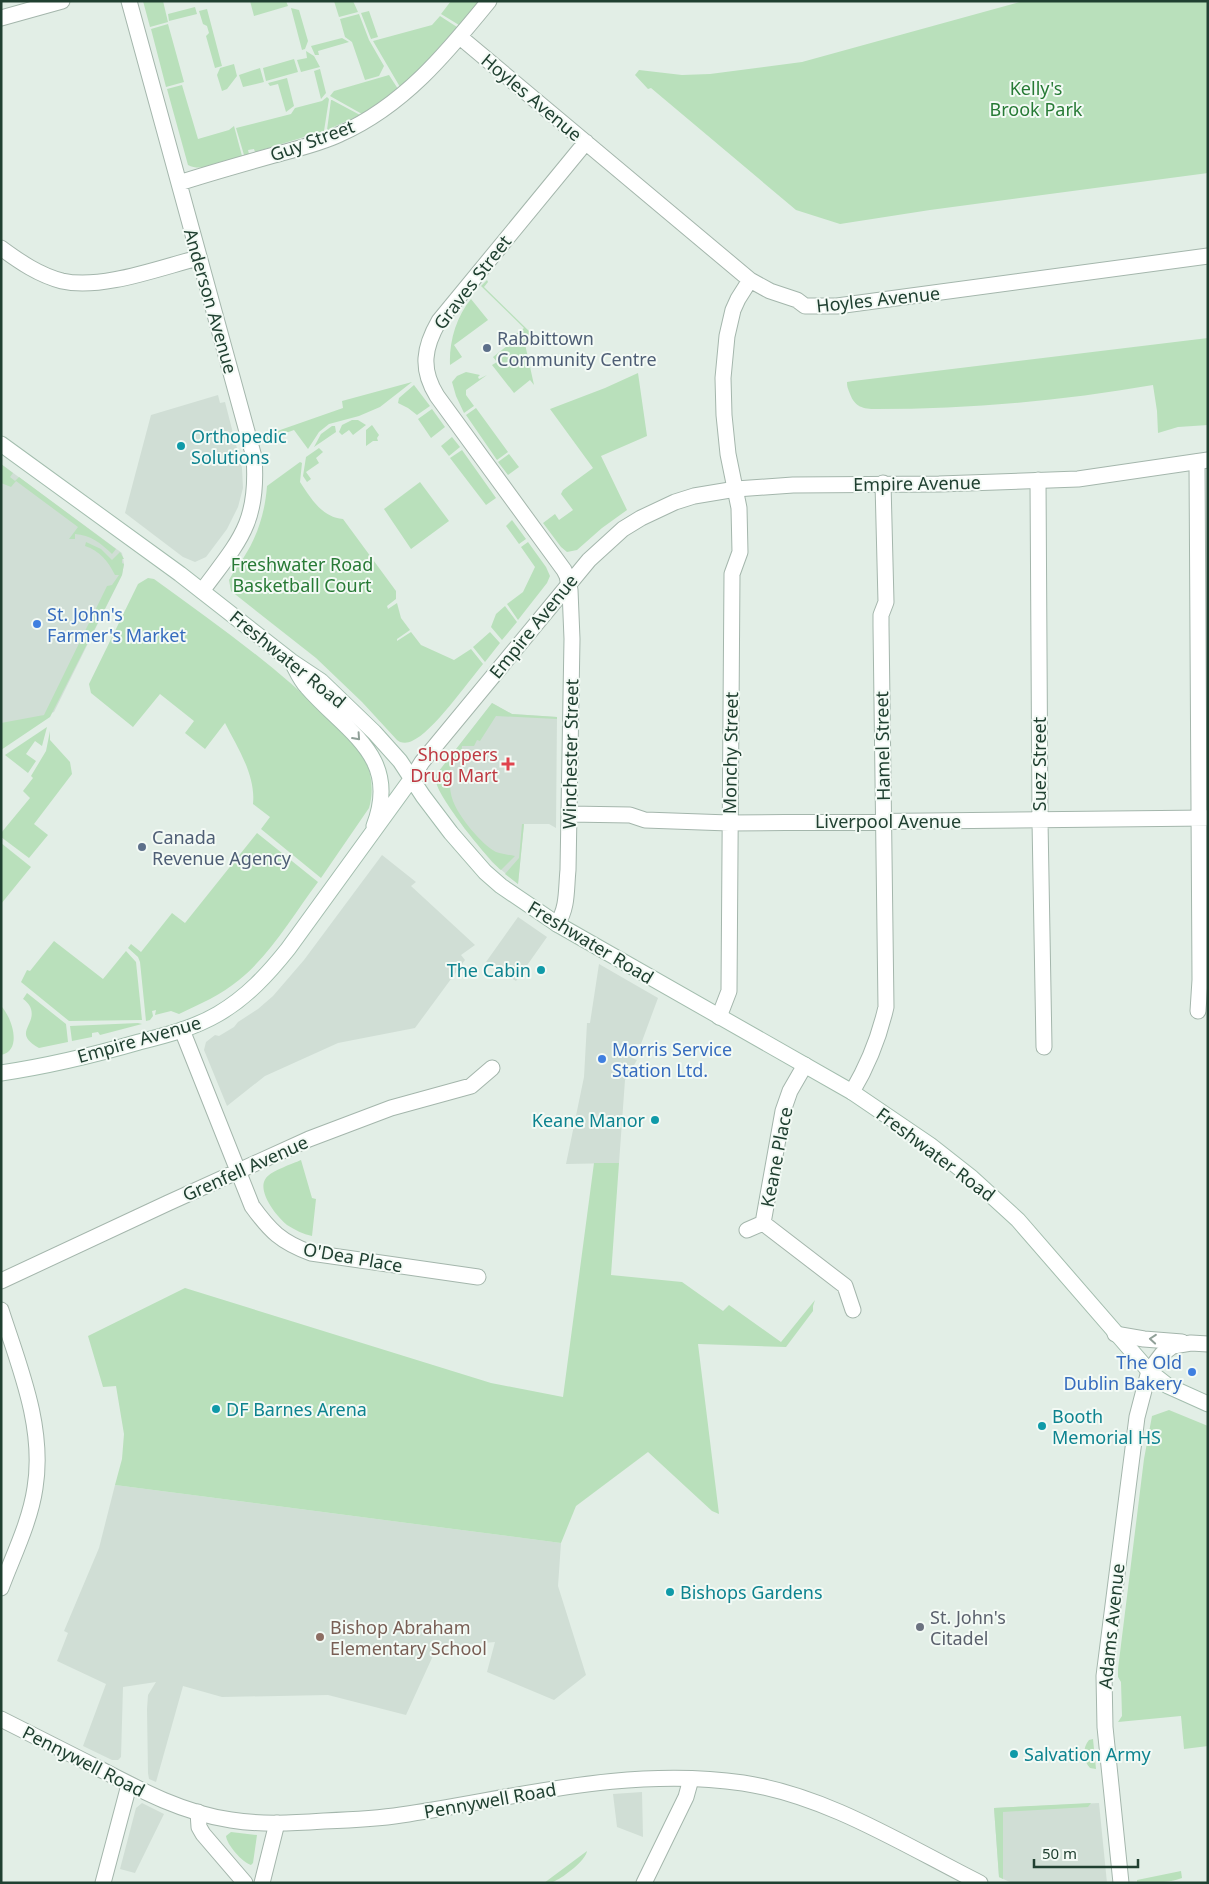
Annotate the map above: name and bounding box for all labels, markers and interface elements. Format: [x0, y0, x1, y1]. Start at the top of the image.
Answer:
street label: Hoyles Avenue [477, 48, 587, 146]
park label: Kelly's Brook Park [990, 76, 1083, 121]
street label: Guy Street [266, 113, 358, 166]
street label: Anderson Avenue [179, 226, 243, 376]
street label: Graves Street [428, 230, 517, 334]
street label: Hoyles Avenue [815, 281, 941, 317]
place label: Rabbittown Community Centre [497, 326, 657, 371]
marker: Rabbittown Community Centre [481, 342, 493, 354]
place label: Orthopedic Solutions [191, 424, 287, 469]
marker: Orthopedic Solutions [175, 440, 187, 452]
street label: Empire Avenue [853, 470, 981, 496]
park label: Freshwater Road Basketball Court [231, 552, 373, 597]
street label: Empire Avenue [484, 569, 582, 683]
place label: St. John's Farmer's Market [47, 602, 186, 647]
street label: Freshwater Road [225, 605, 351, 713]
marker: St. John's Farmer's Market [31, 618, 43, 630]
street label: Winchester Street [557, 678, 583, 829]
street label: Hamel Street [869, 690, 895, 801]
street label: Monchy Street [717, 691, 743, 814]
street label: Suez Street [1027, 716, 1051, 811]
one-way arrow [351, 732, 360, 741]
place label: Shoppers Drug Mart [410, 742, 498, 787]
marker: Shoppers Drug Mart [502, 758, 514, 770]
street label: Liverpool Avenue [815, 809, 961, 833]
place label: Canada Revenue Agency [152, 825, 292, 870]
marker: Canada Revenue Agency [136, 841, 148, 853]
street label: Freshwater Road [524, 895, 658, 989]
place label: The Cabin [447, 958, 531, 982]
marker: The Cabin [535, 964, 547, 976]
street label: Empire Avenue [74, 1010, 204, 1068]
place label: Morris Service Station Ltd. [612, 1037, 732, 1082]
marker: Morris Service Station Ltd. [596, 1053, 608, 1065]
street label: Freshwater Road [872, 1102, 1000, 1206]
street label: Keane Place [755, 1105, 797, 1209]
place label: Keane Manor [532, 1108, 646, 1132]
marker: Keane Manor [649, 1114, 661, 1126]
street label: Grenfell Avenue [178, 1130, 312, 1206]
street label: O'Dea Place [301, 1236, 405, 1278]
one-way arrow [1149, 1334, 1157, 1345]
place label: The Old Dublin Bakery [1063, 1350, 1183, 1395]
marker: The Old Dublin Bakery [1186, 1366, 1198, 1378]
place label: DF Barnes Arena [226, 1397, 367, 1421]
marker: DF Barnes Arena [210, 1403, 222, 1415]
place label: Booth Memorial HS [1052, 1404, 1161, 1449]
marker: Booth Memorial HS [1036, 1420, 1048, 1432]
street label: Adams Avenue [1092, 1562, 1130, 1690]
place label: Bishops Gardens [680, 1580, 823, 1604]
marker: Bishops Gardens [664, 1586, 676, 1598]
place label: St. John's Citadel [930, 1605, 1006, 1650]
place label: Bishop Abraham Elementary School [330, 1615, 487, 1660]
marker: St. John's Citadel [914, 1621, 926, 1633]
marker: Bishop Abraham Elementary School [314, 1631, 326, 1643]
street label: Pennywell Road [19, 1720, 149, 1802]
place label: Salvation Army [1024, 1742, 1151, 1766]
marker: Salvation Army [1008, 1748, 1020, 1760]
street label: Pennywell Road [422, 1777, 558, 1823]
scale bar [1034, 1836, 1138, 1868]
text: 50 m [1042, 1843, 1077, 1863]

